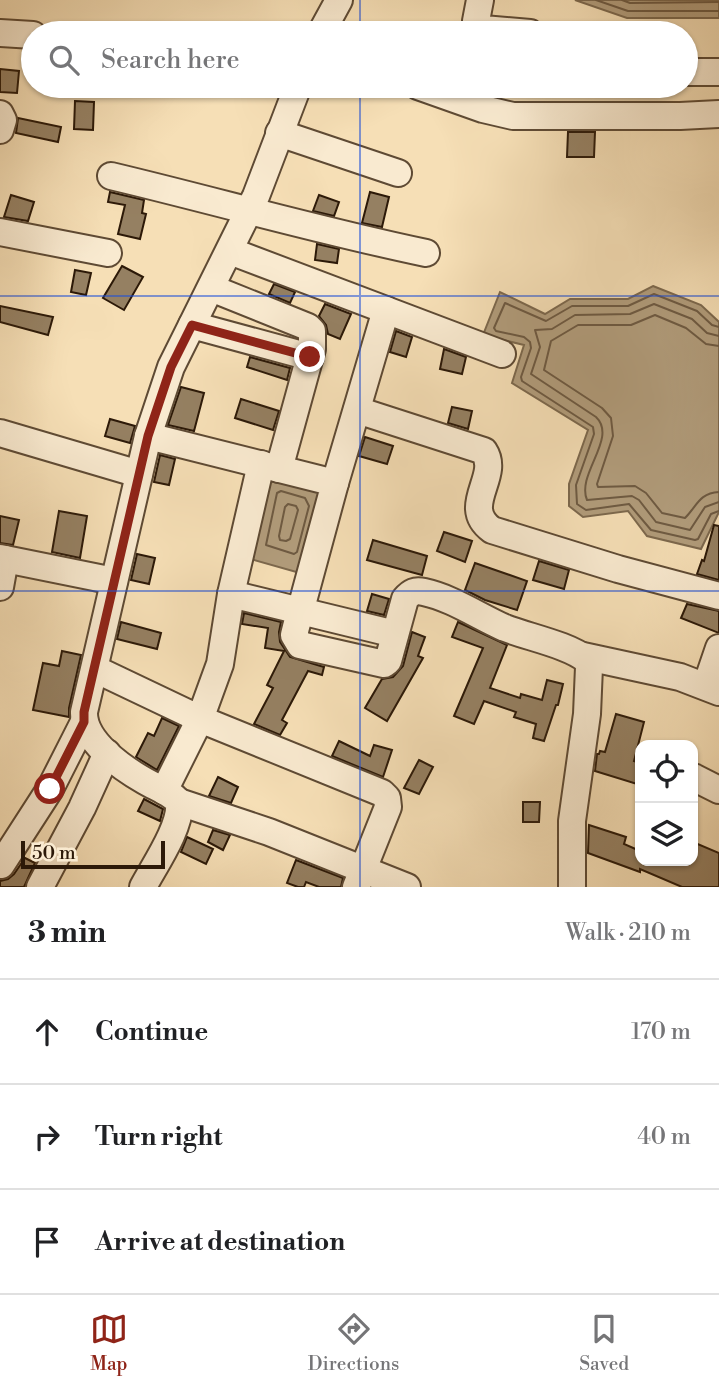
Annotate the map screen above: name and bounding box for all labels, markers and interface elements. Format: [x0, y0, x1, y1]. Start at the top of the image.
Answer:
search box [21, 21, 698, 98]
icon: search [45, 41, 83, 79]
text: Search here [101, 44, 240, 76]
route end [294, 341, 325, 372]
map controls [635, 740, 698, 866]
button: locate [635, 740, 698, 803]
route start [34, 773, 65, 804]
button: layers [635, 803, 698, 866]
scale bar [21, 838, 164, 870]
text: 50 m [32, 841, 76, 865]
text: 3 min [28, 914, 106, 952]
text: Walk · 210 m [565, 919, 691, 947]
icon: ahead [28, 1013, 66, 1051]
text: Continue [95, 1016, 208, 1048]
text: 170 m [631, 1018, 691, 1046]
icon: right [28, 1118, 66, 1156]
text: Turn right [95, 1121, 223, 1153]
text: 40 m [637, 1123, 691, 1151]
icon: arrive [28, 1223, 66, 1261]
text: Arrive at destination [95, 1226, 345, 1258]
tab: Map [90, 1310, 128, 1376]
tab: Directions [308, 1310, 399, 1376]
tab: Saved [579, 1310, 629, 1376]

